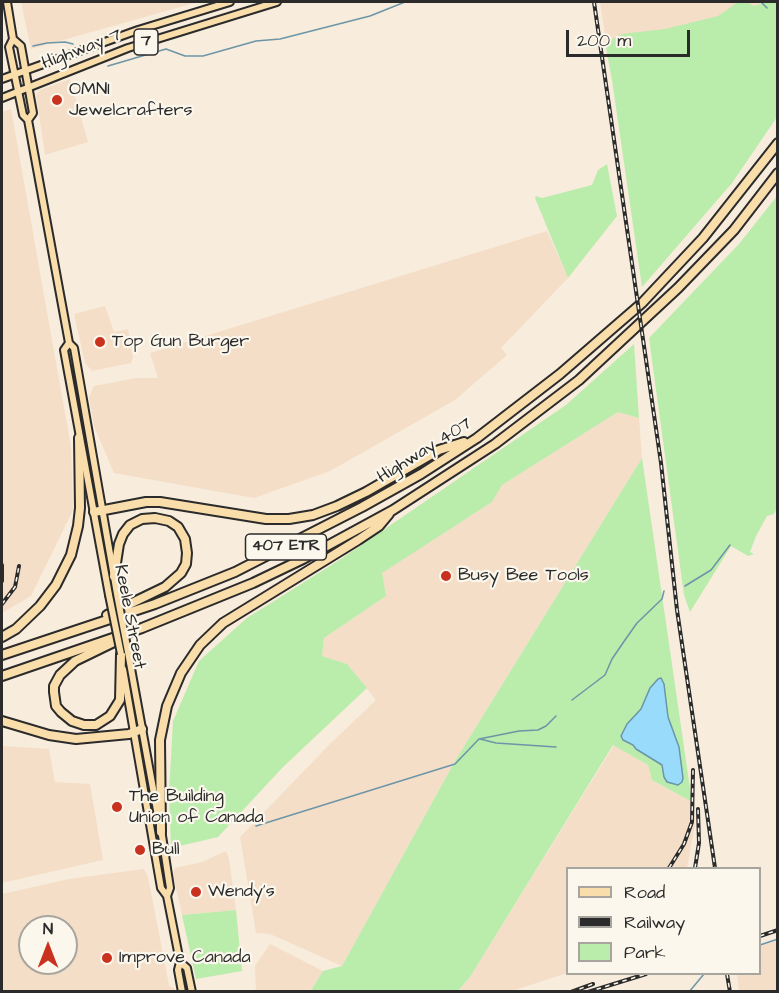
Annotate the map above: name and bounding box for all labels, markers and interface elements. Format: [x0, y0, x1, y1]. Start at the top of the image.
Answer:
scale bar [569, 18, 694, 56]
street label: Highway 7 [39, 25, 125, 75]
text: 200 m [577, 28, 631, 53]
road number: 7 [134, 29, 158, 55]
place label: OMNI Jewelcrafters [69, 79, 193, 122]
marker: OMNI Jewelcrafters [50, 93, 64, 107]
place label: Top Gun Burger [112, 331, 249, 353]
marker: Top Gun Burger [93, 335, 107, 349]
street label: Highway 407 [374, 413, 476, 489]
road number: 407 ETR [246, 534, 326, 560]
street label: Keele Street [108, 563, 150, 671]
place label: Busy Bee Tools [458, 565, 589, 587]
marker: Busy Bee Tools [439, 569, 453, 583]
place label: The Building Union of Canada [129, 786, 264, 828]
marker: The Building Union of Canada [110, 800, 124, 814]
place label: Bull [152, 839, 180, 861]
marker: Bull [133, 843, 147, 857]
legend [566, 867, 761, 975]
text: Road [624, 880, 665, 905]
place label: Wendy's [208, 881, 275, 903]
marker: Wendy's [189, 885, 203, 899]
text: Railway [624, 910, 685, 935]
north arrow [18, 915, 78, 975]
text: N [43, 918, 53, 940]
text: Park [624, 940, 666, 965]
place label: Improve Canada [119, 947, 251, 969]
marker: Improve Canada [100, 951, 114, 965]

